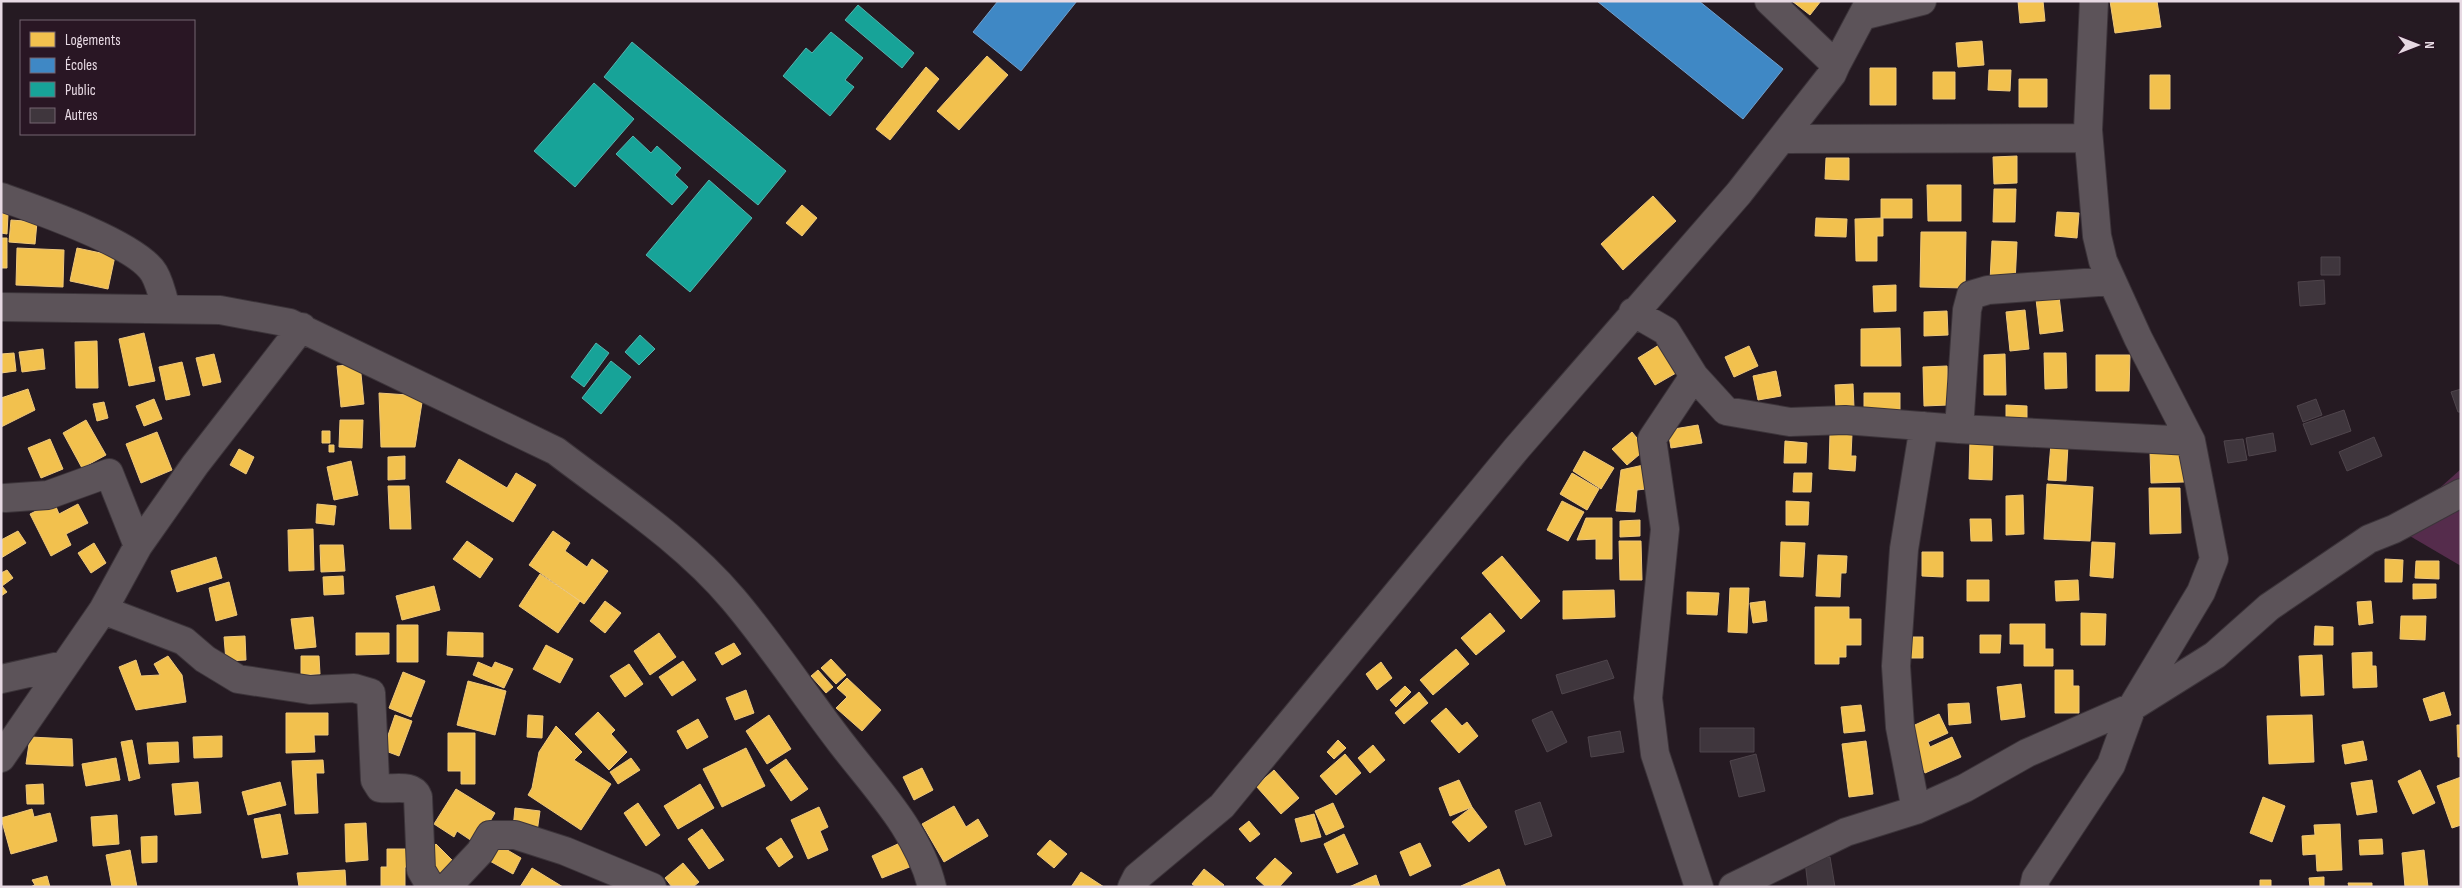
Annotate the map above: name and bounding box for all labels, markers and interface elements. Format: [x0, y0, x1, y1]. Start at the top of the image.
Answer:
legend [20, 20, 195, 135]
north arrow [2392, 20, 2442, 70]
text: Logements [65, 31, 121, 50]
text: N [2421, 41, 2438, 49]
text: Écoles [65, 56, 97, 75]
text: Public [65, 81, 96, 100]
text: Autres [64, 106, 98, 125]

